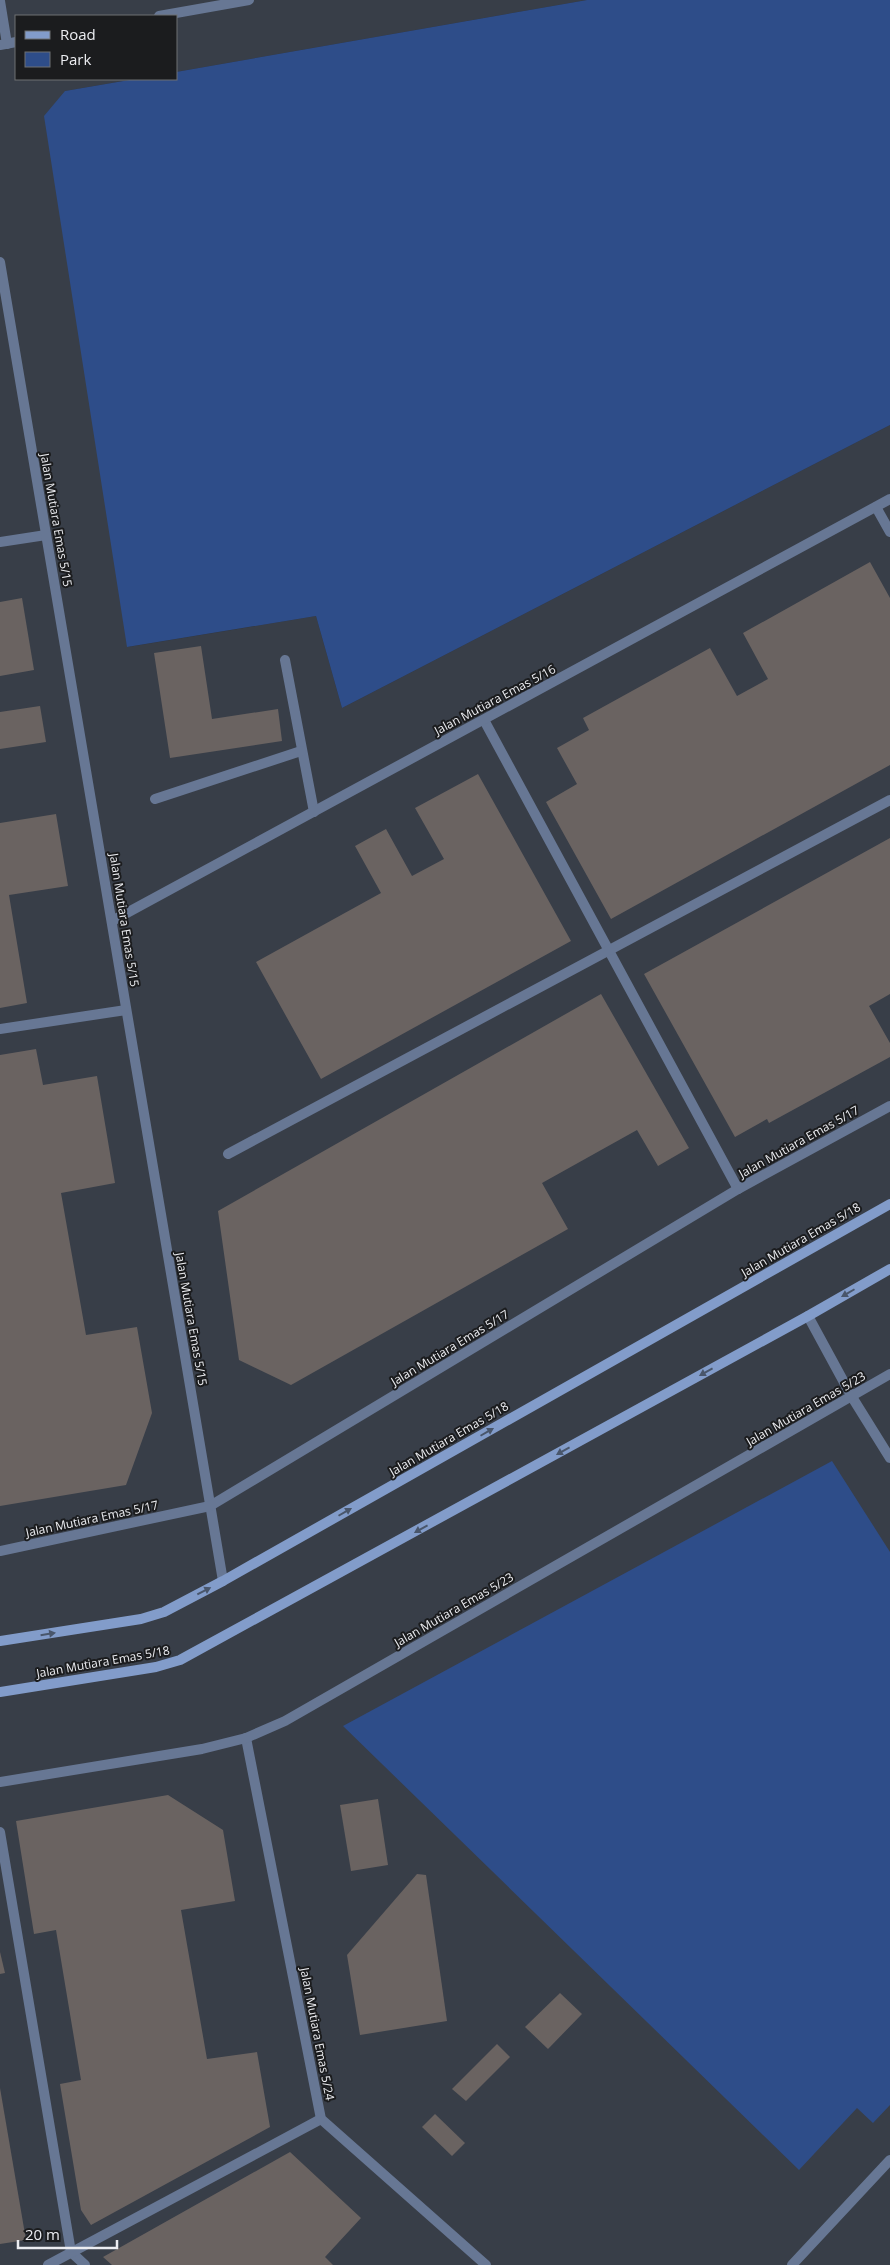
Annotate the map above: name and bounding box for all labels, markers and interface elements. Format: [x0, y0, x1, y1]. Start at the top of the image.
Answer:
legend [15, 15, 178, 80]
text: Road [60, 24, 96, 44]
text: Park [60, 49, 91, 69]
street label: Jalan Mutiara Emas 5/15 [36, 451, 77, 588]
street label: Jalan Mutiara Emas 5/16 [430, 660, 559, 739]
street label: Jalan Mutiara Emas 5/15 [105, 851, 143, 988]
street label: Jalan Mutiara Emas 5/17 [735, 1101, 862, 1182]
street label: Jalan Mutiara Emas 5/18 [737, 1198, 864, 1281]
street label: Jalan Mutiara Emas 5/15 [171, 1250, 212, 1387]
one-way arrow [841, 1289, 854, 1298]
street label: Jalan Mutiara Emas 5/17 [387, 1305, 512, 1390]
street label: Jalan Mutiara Emas 5/23 [742, 1367, 869, 1450]
one-way arrow [699, 1368, 712, 1377]
street label: Jalan Mutiara Emas 5/18 [385, 1397, 512, 1480]
one-way arrow [480, 1428, 493, 1437]
one-way arrow [557, 1446, 570, 1455]
street label: Jalan Mutiara Emas 5/17 [23, 1496, 160, 1541]
one-way arrow [339, 1508, 352, 1517]
one-way arrow [413, 1525, 428, 1533]
street label: Jalan Mutiara Emas 5/23 [390, 1568, 517, 1651]
one-way arrow [196, 1587, 211, 1596]
one-way arrow [41, 1629, 57, 1637]
street label: Jalan Mutiara Emas 5/18 [34, 1641, 171, 1682]
street label: Jalan Mutiara Emas 5/24 [296, 1965, 339, 2102]
scale bar [18, 2218, 116, 2250]
text: 20 m [25, 2224, 60, 2244]

